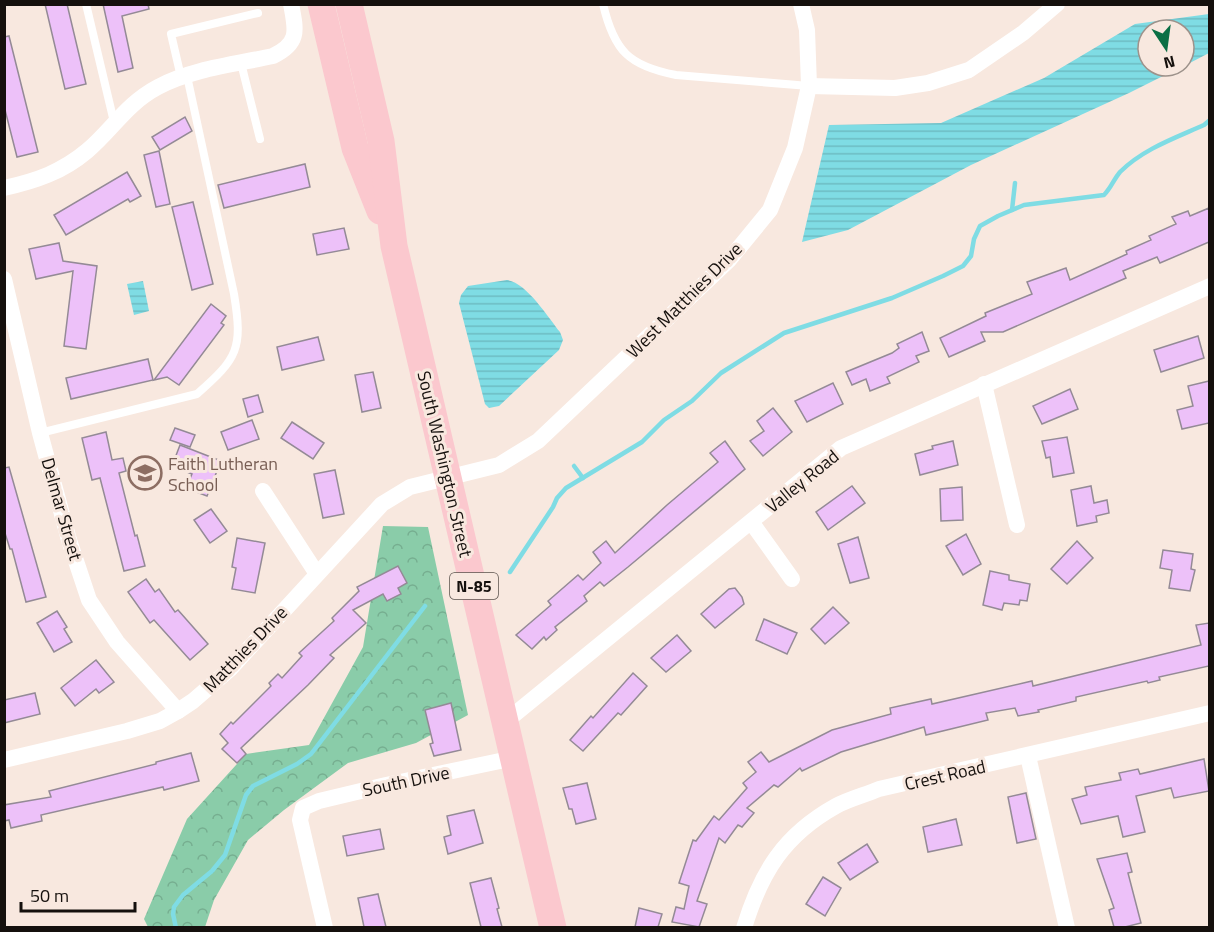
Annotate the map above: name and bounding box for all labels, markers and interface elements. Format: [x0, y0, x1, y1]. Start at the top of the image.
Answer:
north arrow [1136, 18, 1196, 78]
text: N [1161, 50, 1177, 76]
street label: West Matthies Drive [620, 236, 748, 364]
street label: South Washington Street [410, 368, 480, 560]
street label: Valley Road [759, 443, 845, 519]
place label: Faith Lutheran School [168, 450, 278, 498]
street label: Delmar Street [34, 455, 90, 564]
school or university icon: Faith Lutheran School [127, 455, 163, 491]
road number: N-85 [450, 573, 498, 599]
street label: Matthies Drive [197, 600, 293, 698]
street label: Crest Road [902, 753, 988, 797]
street label: South Drive [360, 759, 452, 803]
scale bar [21, 875, 135, 913]
text: 50 m [30, 882, 69, 909]

